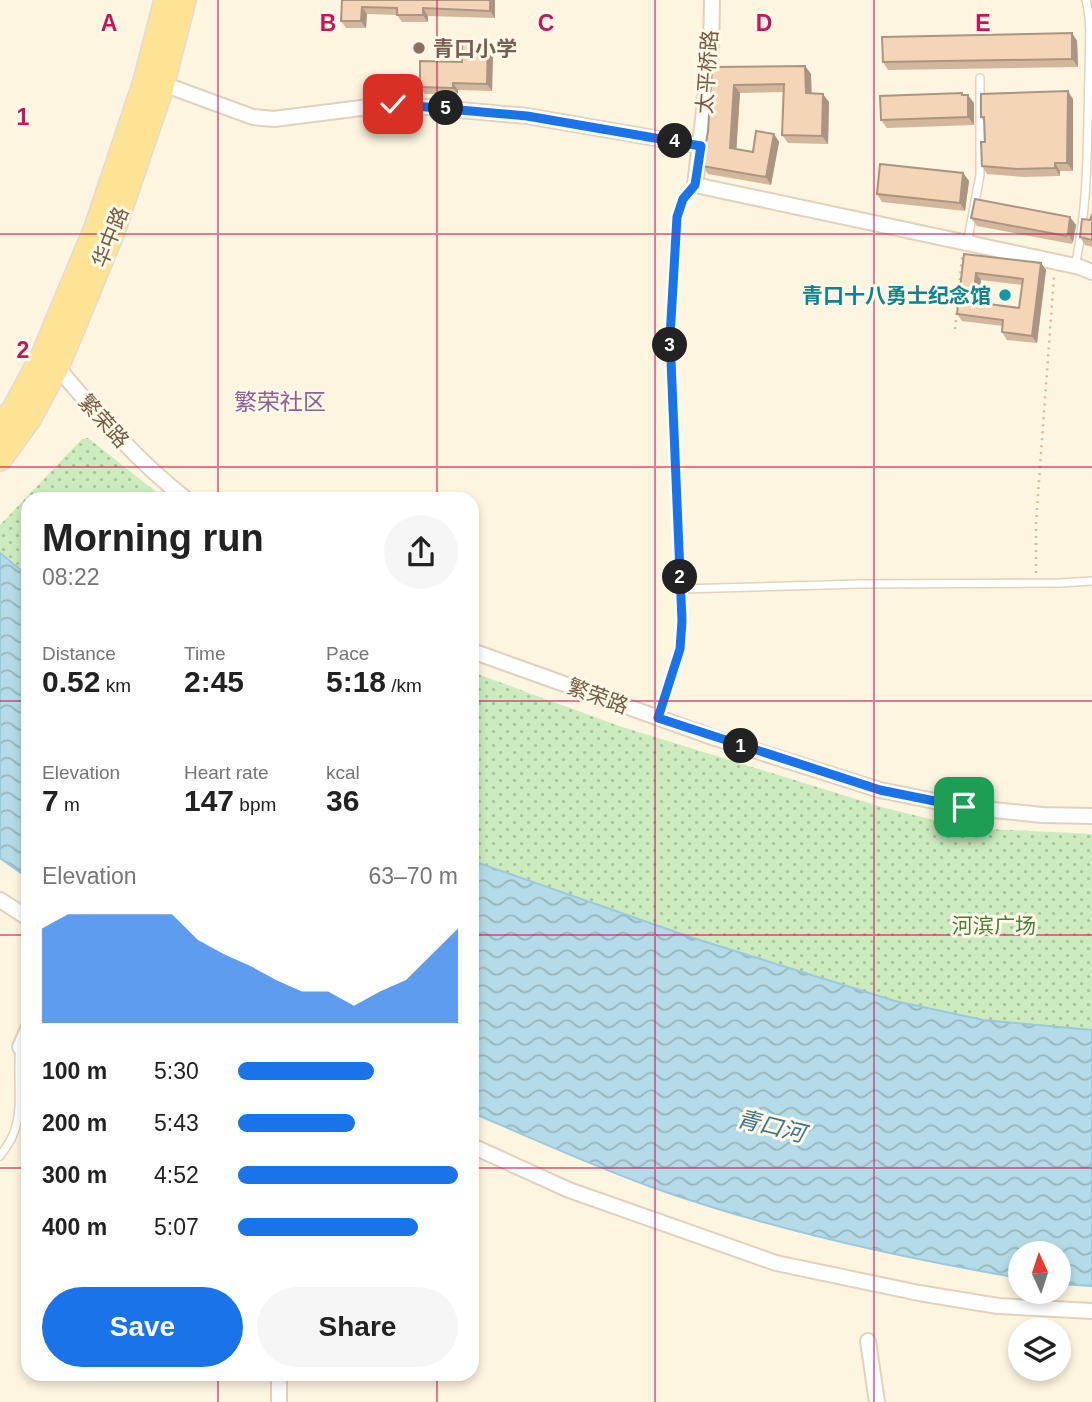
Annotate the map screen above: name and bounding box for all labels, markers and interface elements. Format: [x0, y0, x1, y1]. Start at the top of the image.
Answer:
text: A [101, 10, 117, 36]
text: B [320, 10, 336, 36]
text: C [538, 10, 554, 36]
text: D [756, 10, 772, 36]
text: E [975, 10, 991, 36]
street label: 太平桥路 [693, 29, 721, 115]
place label: 青口小学 [433, 37, 517, 60]
marker: 青口小学 [411, 40, 427, 56]
pin [363, 74, 423, 134]
icon: check [374, 85, 412, 123]
pin: 5 [428, 90, 464, 126]
text: 5 [440, 97, 451, 118]
text: 1 [17, 104, 30, 130]
pin: 4 [658, 124, 692, 158]
text: 4 [669, 130, 680, 151]
street label: 华中路 [88, 203, 132, 271]
place label: 青口十八勇士纪念馆 [802, 284, 991, 307]
marker: 青口十八勇士纪念馆 [997, 287, 1013, 303]
pin: 3 [652, 328, 688, 362]
text: 3 [664, 334, 675, 355]
text: 2 [17, 337, 29, 363]
district label: 繁荣社区 [234, 389, 326, 415]
street label: 繁荣路 [74, 390, 134, 452]
button: share [384, 515, 458, 589]
text: Morning run [42, 517, 264, 559]
pin: 2 [662, 560, 698, 594]
text: 08:22 [42, 564, 100, 590]
text: 2 [674, 566, 685, 587]
text: Distance [42, 643, 116, 664]
text: Time [184, 643, 226, 664]
text: Pace [326, 643, 369, 664]
text: 0.52 [42, 665, 100, 698]
text: 2:45 [184, 665, 244, 698]
text: 5:18 [326, 665, 386, 698]
street label: 繁荣路 [564, 674, 632, 718]
text: km [100, 675, 131, 696]
text: /km [386, 675, 422, 696]
pin: 1 [724, 728, 758, 764]
text: 1 [735, 735, 746, 756]
text: Elevation [42, 762, 120, 783]
text: Heart rate [184, 762, 268, 783]
text: kcal [326, 762, 360, 783]
pin [934, 777, 994, 837]
text: 7 [42, 784, 59, 817]
text: 147 [184, 784, 234, 817]
text: 36 [326, 784, 359, 817]
icon: arrive [945, 788, 983, 826]
text: m [59, 794, 80, 815]
text: bpm [234, 794, 276, 815]
text: Elevation [42, 863, 137, 889]
text: 63–70 m [368, 863, 458, 889]
park label: 河滨广场 [952, 914, 1036, 937]
text: 100 m [42, 1058, 107, 1084]
text: 5:30 [154, 1058, 199, 1084]
water label: 青口河 [734, 1105, 812, 1148]
text: 200 m [42, 1110, 107, 1136]
text: 5:43 [154, 1110, 199, 1136]
text: 300 m [42, 1162, 107, 1188]
text: 4:52 [154, 1162, 199, 1188]
text: 400 m [42, 1214, 107, 1240]
text: 5:07 [154, 1214, 199, 1240]
north arrow [1008, 1241, 1071, 1304]
map controls [1008, 1241, 1071, 1381]
button: Save [42, 1287, 243, 1367]
button: Share [257, 1287, 458, 1367]
button: layers [1008, 1318, 1071, 1381]

